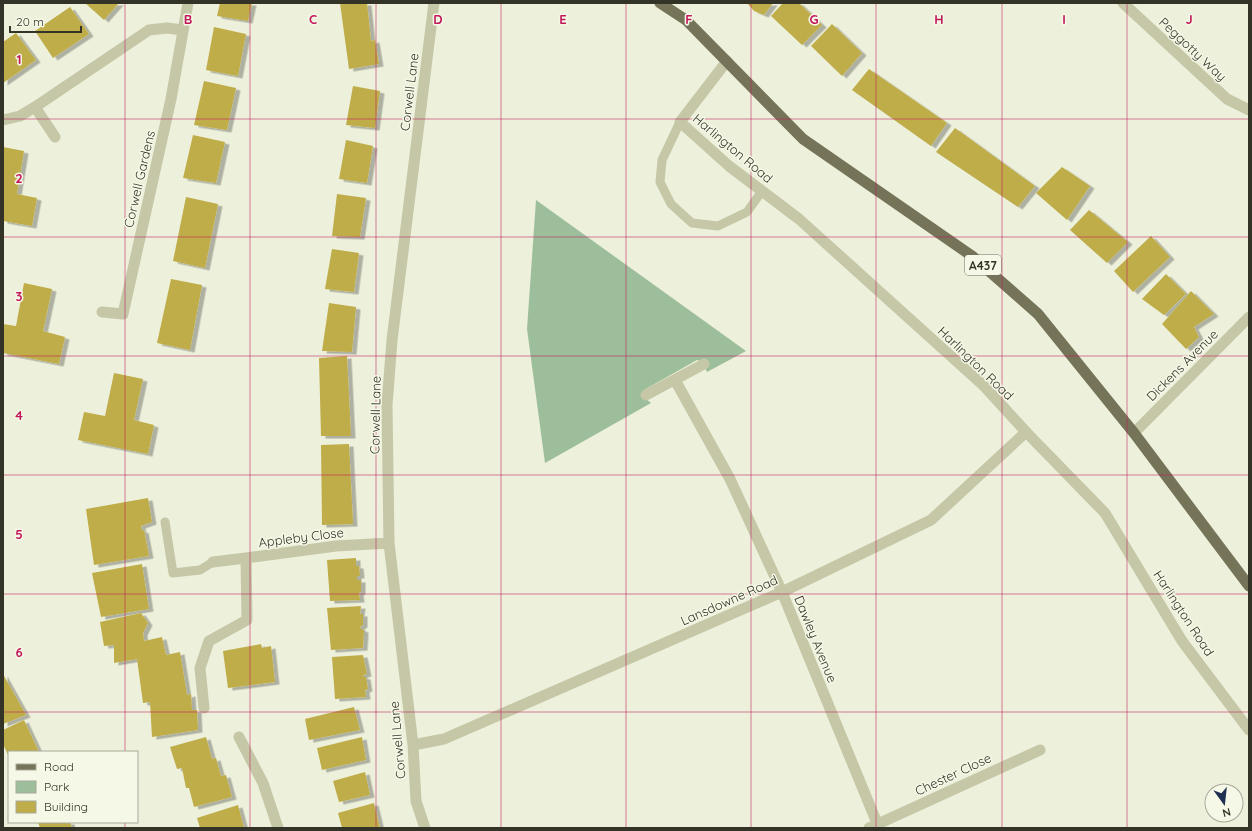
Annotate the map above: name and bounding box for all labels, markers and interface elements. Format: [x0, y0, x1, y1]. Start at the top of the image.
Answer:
scale bar [10, 8, 81, 34]
text: B [184, 11, 192, 27]
text: C [309, 11, 317, 27]
text: D [433, 11, 443, 27]
text: E [559, 11, 567, 27]
text: F [685, 11, 693, 27]
text: G [809, 11, 819, 27]
text: H [934, 11, 944, 27]
text: I [1062, 11, 1066, 27]
text: J [1185, 11, 1193, 27]
text: 20 m [16, 14, 44, 29]
street label: Peggotty Way [1156, 14, 1230, 84]
text: 1 [16, 51, 22, 67]
street label: Corwell Lane [396, 52, 422, 132]
street label: Harlington Road [690, 110, 776, 186]
street label: Corwell Gardens [120, 129, 158, 229]
text: 2 [15, 170, 23, 186]
road number: A437 [965, 255, 1001, 275]
text: 3 [16, 288, 23, 304]
street label: Harlington Road [935, 323, 1017, 403]
street label: Dickens Avenue [1143, 326, 1221, 404]
street label: Corwell Lane [366, 376, 384, 454]
text: 4 [15, 407, 23, 423]
street label: Appleby Close [257, 524, 345, 550]
text: 5 [15, 526, 23, 542]
street label: Harlington Road [1150, 567, 1218, 659]
street label: Lansdowne Road [678, 571, 780, 629]
street label: Dawley Avenue [791, 593, 841, 685]
text: 6 [15, 644, 23, 660]
street label: Corwell Lane [386, 700, 408, 780]
street label: Chester Close [912, 749, 994, 799]
legend [8, 751, 138, 823]
text: Road [44, 759, 74, 774]
text: Park [44, 779, 69, 794]
north arrow [1204, 783, 1244, 823]
text: Building [44, 799, 88, 814]
text: N [1221, 805, 1232, 820]

